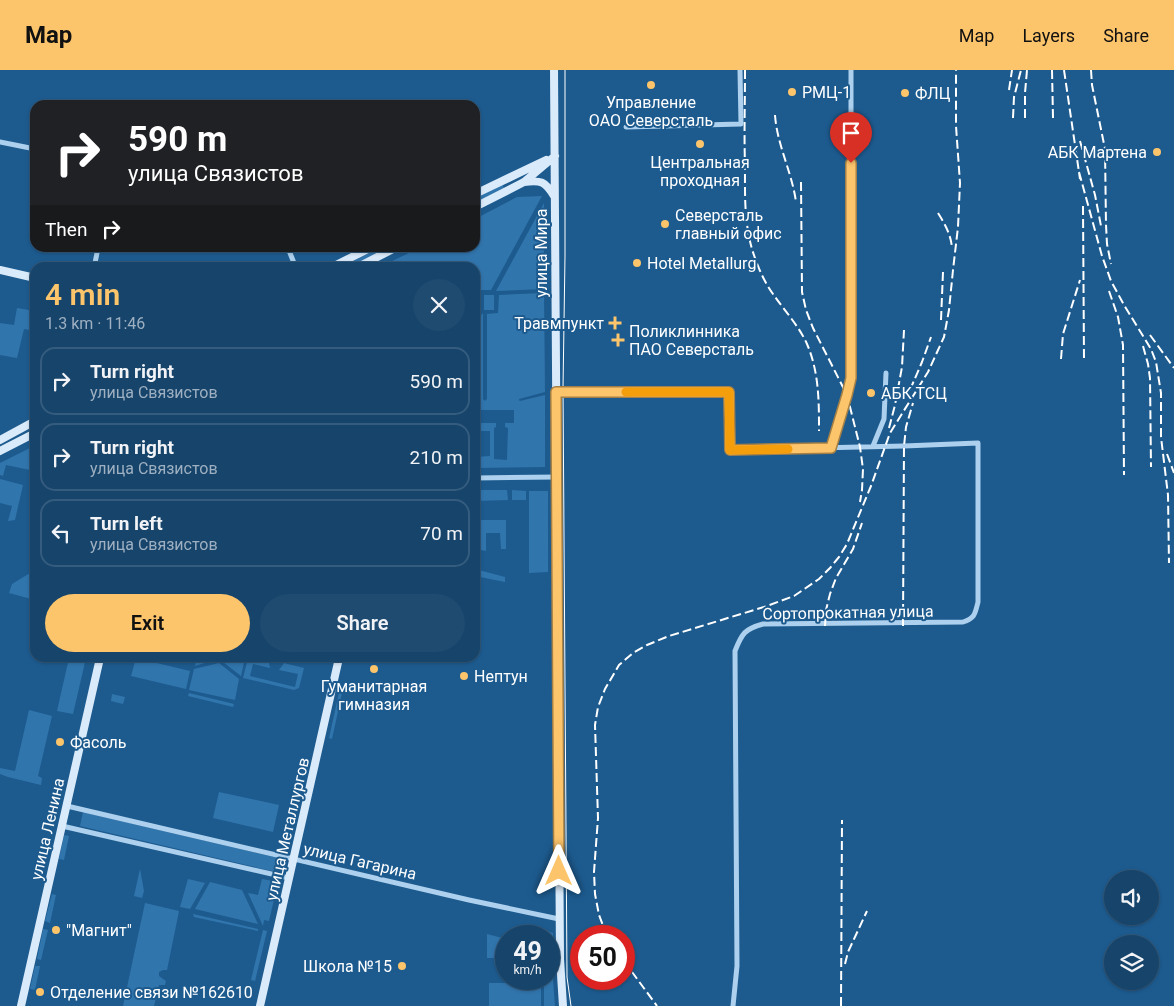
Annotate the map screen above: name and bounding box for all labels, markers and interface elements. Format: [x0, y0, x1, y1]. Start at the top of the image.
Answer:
text: Map [25, 21, 72, 49]
text: Map [959, 25, 994, 46]
text: Layers [1022, 25, 1075, 46]
text: Share [1103, 25, 1149, 46]
marker: Управление OAO Северсталь [645, 79, 657, 91]
place label: РМЦ-1 [802, 83, 851, 102]
place label: ФЛЦ [915, 84, 951, 103]
marker: РМЦ-1 [786, 86, 798, 98]
marker: ФЛЦ [899, 87, 911, 99]
place label: Управление OAO Северсталь [589, 93, 713, 130]
pin [830, 112, 872, 163]
text: 590 m [128, 119, 227, 160]
icon: arrive [837, 119, 865, 147]
icon: right [45, 120, 110, 185]
marker: Центральная проходная [694, 138, 706, 150]
place label: АБК Мартена [1048, 143, 1147, 162]
marker: АБК Мартена [1151, 146, 1163, 158]
place label: Центральная проходная [650, 153, 750, 190]
text: улица Связистов [128, 161, 303, 186]
place label: Северсталь главный офис [675, 206, 782, 243]
street label: улица Мира [532, 209, 551, 297]
icon: right [97, 215, 125, 243]
text: Then [45, 218, 87, 241]
marker: Северсталь главный офис [659, 218, 671, 230]
place label: Hotel Metallurg [647, 254, 756, 273]
marker: Hotel Metallurg [631, 257, 643, 269]
text: 4 min [45, 277, 120, 312]
button: close [413, 279, 465, 331]
text: 1.3 km · 11:46 [45, 314, 145, 333]
place label: Травмпункт [514, 314, 604, 333]
marker: Травмпункт [608, 316, 622, 330]
place label: Поликлинника ПАО Северсталь [629, 322, 754, 359]
marker: Поликлинника ПАО Северсталь [611, 333, 625, 347]
text: Turn right [90, 360, 174, 383]
icon: right [47, 367, 75, 395]
text: 590 m [410, 370, 463, 393]
text: улица Связистов [90, 383, 218, 402]
place label: АБК ТСЦ [881, 384, 947, 403]
marker: АБК ТСЦ [865, 387, 877, 399]
text: Turn right [90, 436, 174, 459]
icon: right [47, 443, 75, 471]
text: 210 m [410, 446, 463, 469]
text: улица Связистов [90, 459, 218, 478]
text: Turn left [90, 512, 163, 535]
icon: left [47, 519, 75, 547]
text: 70 m [420, 522, 463, 545]
text: улица Связистов [90, 535, 218, 554]
button: Exit [45, 594, 250, 652]
button: Share [260, 594, 465, 652]
street label: Сортопрокатная улица [762, 602, 934, 623]
marker: Гуманитарная гимназия [368, 663, 380, 675]
place label: Нептун [474, 667, 528, 686]
marker: Нептун [458, 670, 470, 682]
place label: Гуманитарная гимназия [321, 677, 427, 714]
place label: Фасоль [70, 733, 126, 752]
marker: Фасоль [54, 736, 66, 748]
street label: улица Металлургов [262, 756, 313, 903]
street label: улица Ленина [27, 776, 68, 882]
street label: улица Гагарина [302, 839, 418, 884]
position arrow [532, 844, 584, 896]
map controls [1104, 870, 1159, 990]
button: sound [1104, 870, 1159, 925]
place label: "Магнит" [66, 921, 132, 940]
marker: "Магнит" [50, 924, 62, 936]
speed limit sign: 50 [570, 925, 635, 990]
button: layers [1104, 935, 1159, 990]
text: 49 [513, 937, 542, 966]
place label: Школа №15 [303, 957, 392, 976]
marker: Школа №15 [396, 960, 408, 972]
text: km/h [513, 963, 542, 977]
place label: Отделение связи №162610 [50, 983, 253, 1002]
marker: Отделение связи №162610 [34, 986, 46, 998]

